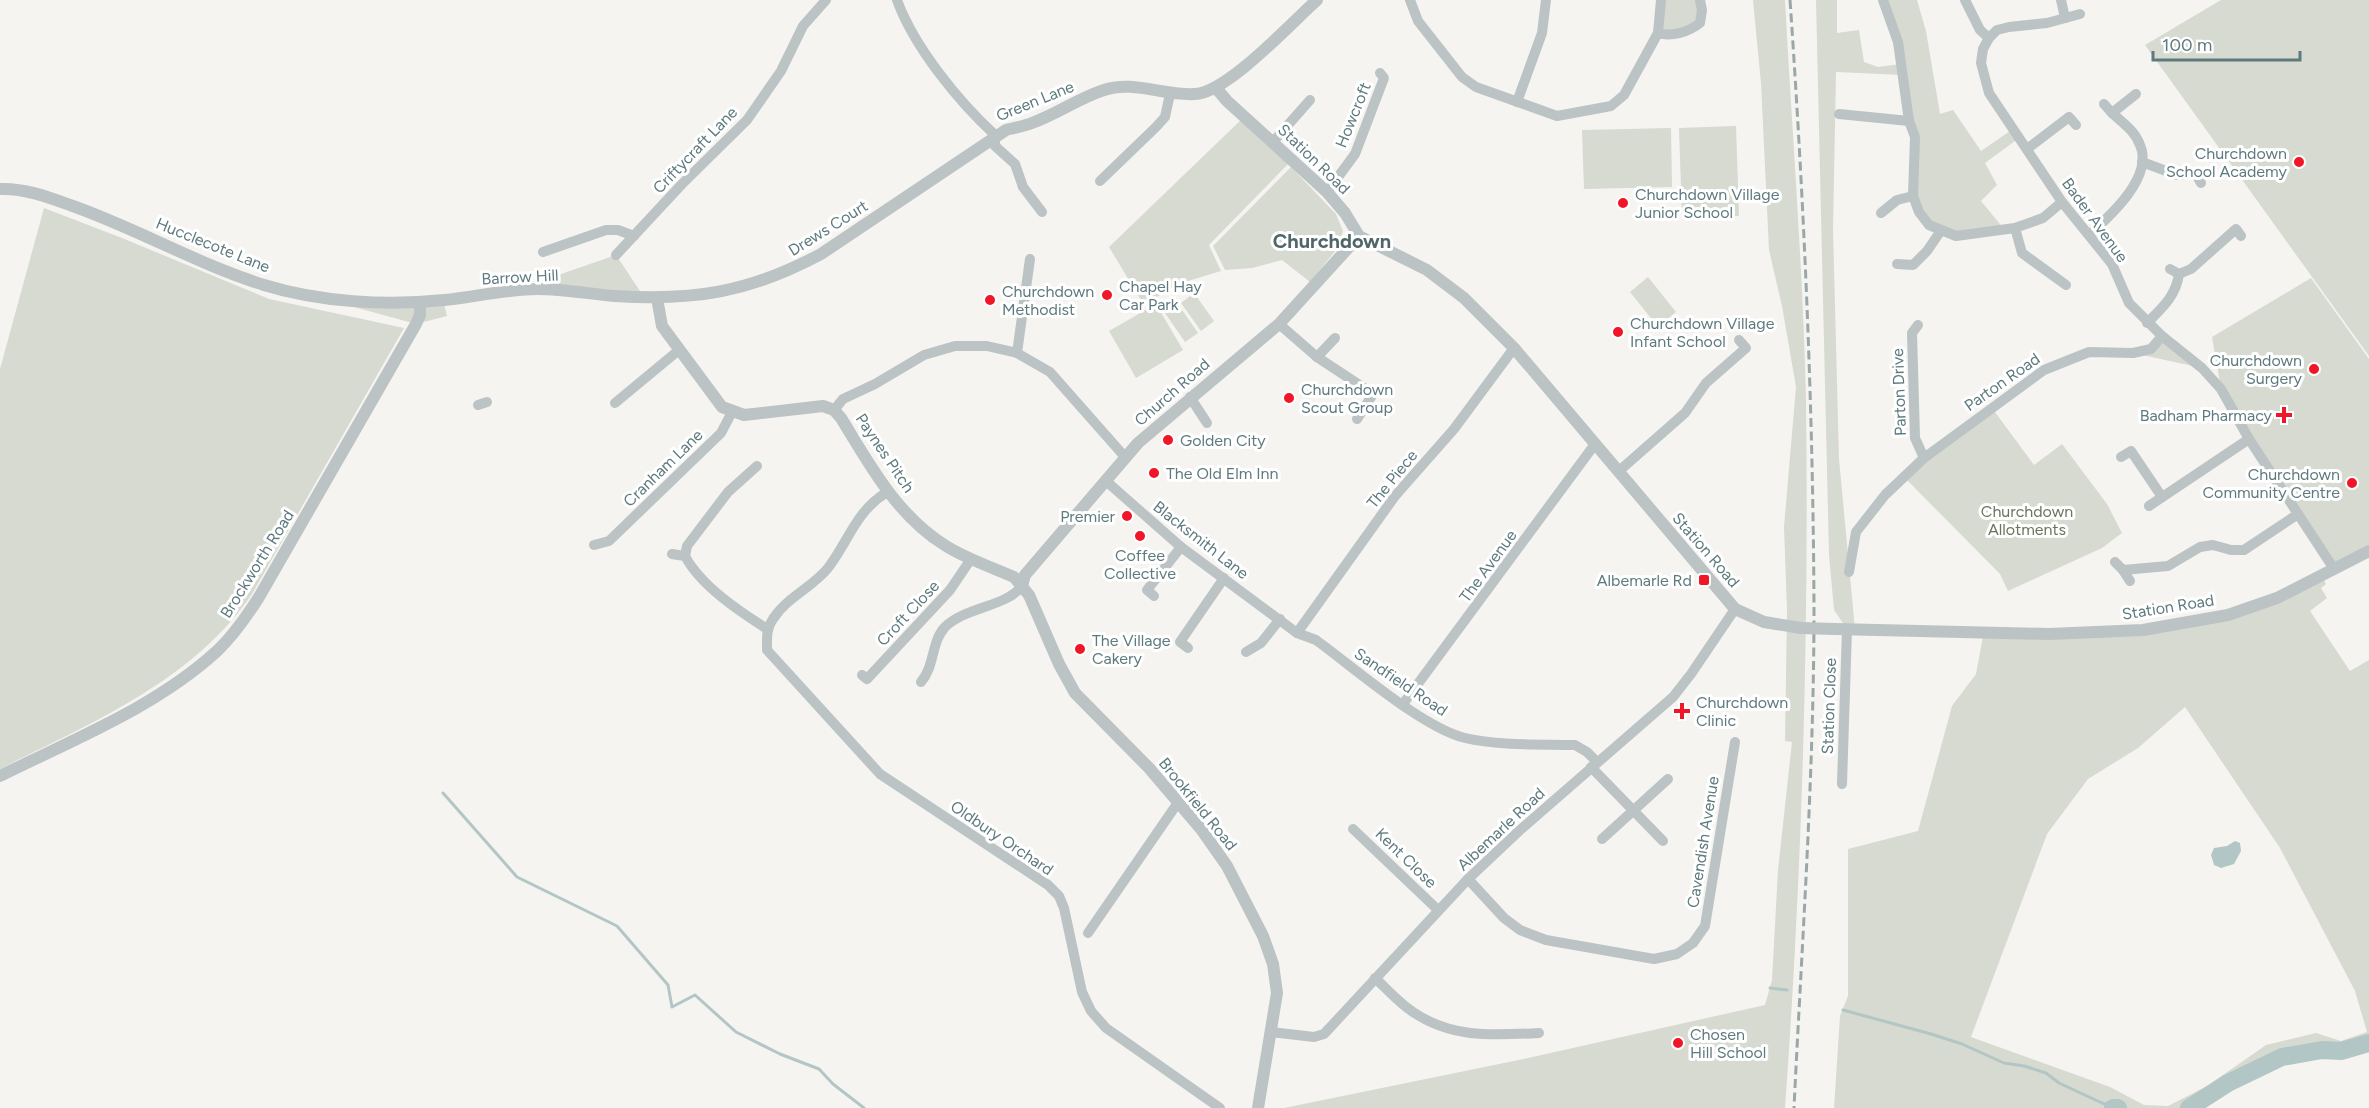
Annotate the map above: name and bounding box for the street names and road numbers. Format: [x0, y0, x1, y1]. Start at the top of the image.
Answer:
street label: Green Lane [993, 77, 1077, 125]
street label: Howcroft [1331, 80, 1375, 150]
street label: Criftycraft Lane [649, 103, 741, 197]
street label: Station Road [1274, 120, 1354, 198]
street label: Bader Avenue [2058, 174, 2132, 266]
street label: Drews Court [785, 196, 871, 260]
street label: Hucclecote Lane [153, 213, 273, 277]
street label: Barrow Hill [481, 265, 559, 289]
street label: Parton Drive [1888, 348, 1910, 436]
street label: Parton Road [1961, 349, 2043, 415]
street label: Church Road [1131, 354, 1213, 430]
street label: Paynes Pitch [852, 410, 918, 496]
street label: Cranham Lane [619, 425, 707, 511]
street label: The Piece [1363, 446, 1421, 512]
street label: Blacksmith Lane [1150, 497, 1253, 583]
street label: Brockworth Road [216, 507, 298, 621]
street label: Station Road [1668, 509, 1744, 591]
street label: The Avenue [1455, 526, 1521, 606]
street label: Croft Close [873, 576, 943, 650]
street label: Station Road [2121, 590, 2215, 624]
street label: Sandfield Road [1351, 644, 1451, 720]
street label: Station Close [1818, 657, 1840, 755]
street label: Brookfield Road [1155, 754, 1241, 854]
street label: Cavendish Avenue [1683, 775, 1723, 909]
street label: Albemarle Road [1453, 784, 1549, 874]
street label: Oldbury Orchard [947, 797, 1057, 879]
street label: Kent Close [1371, 824, 1441, 892]

